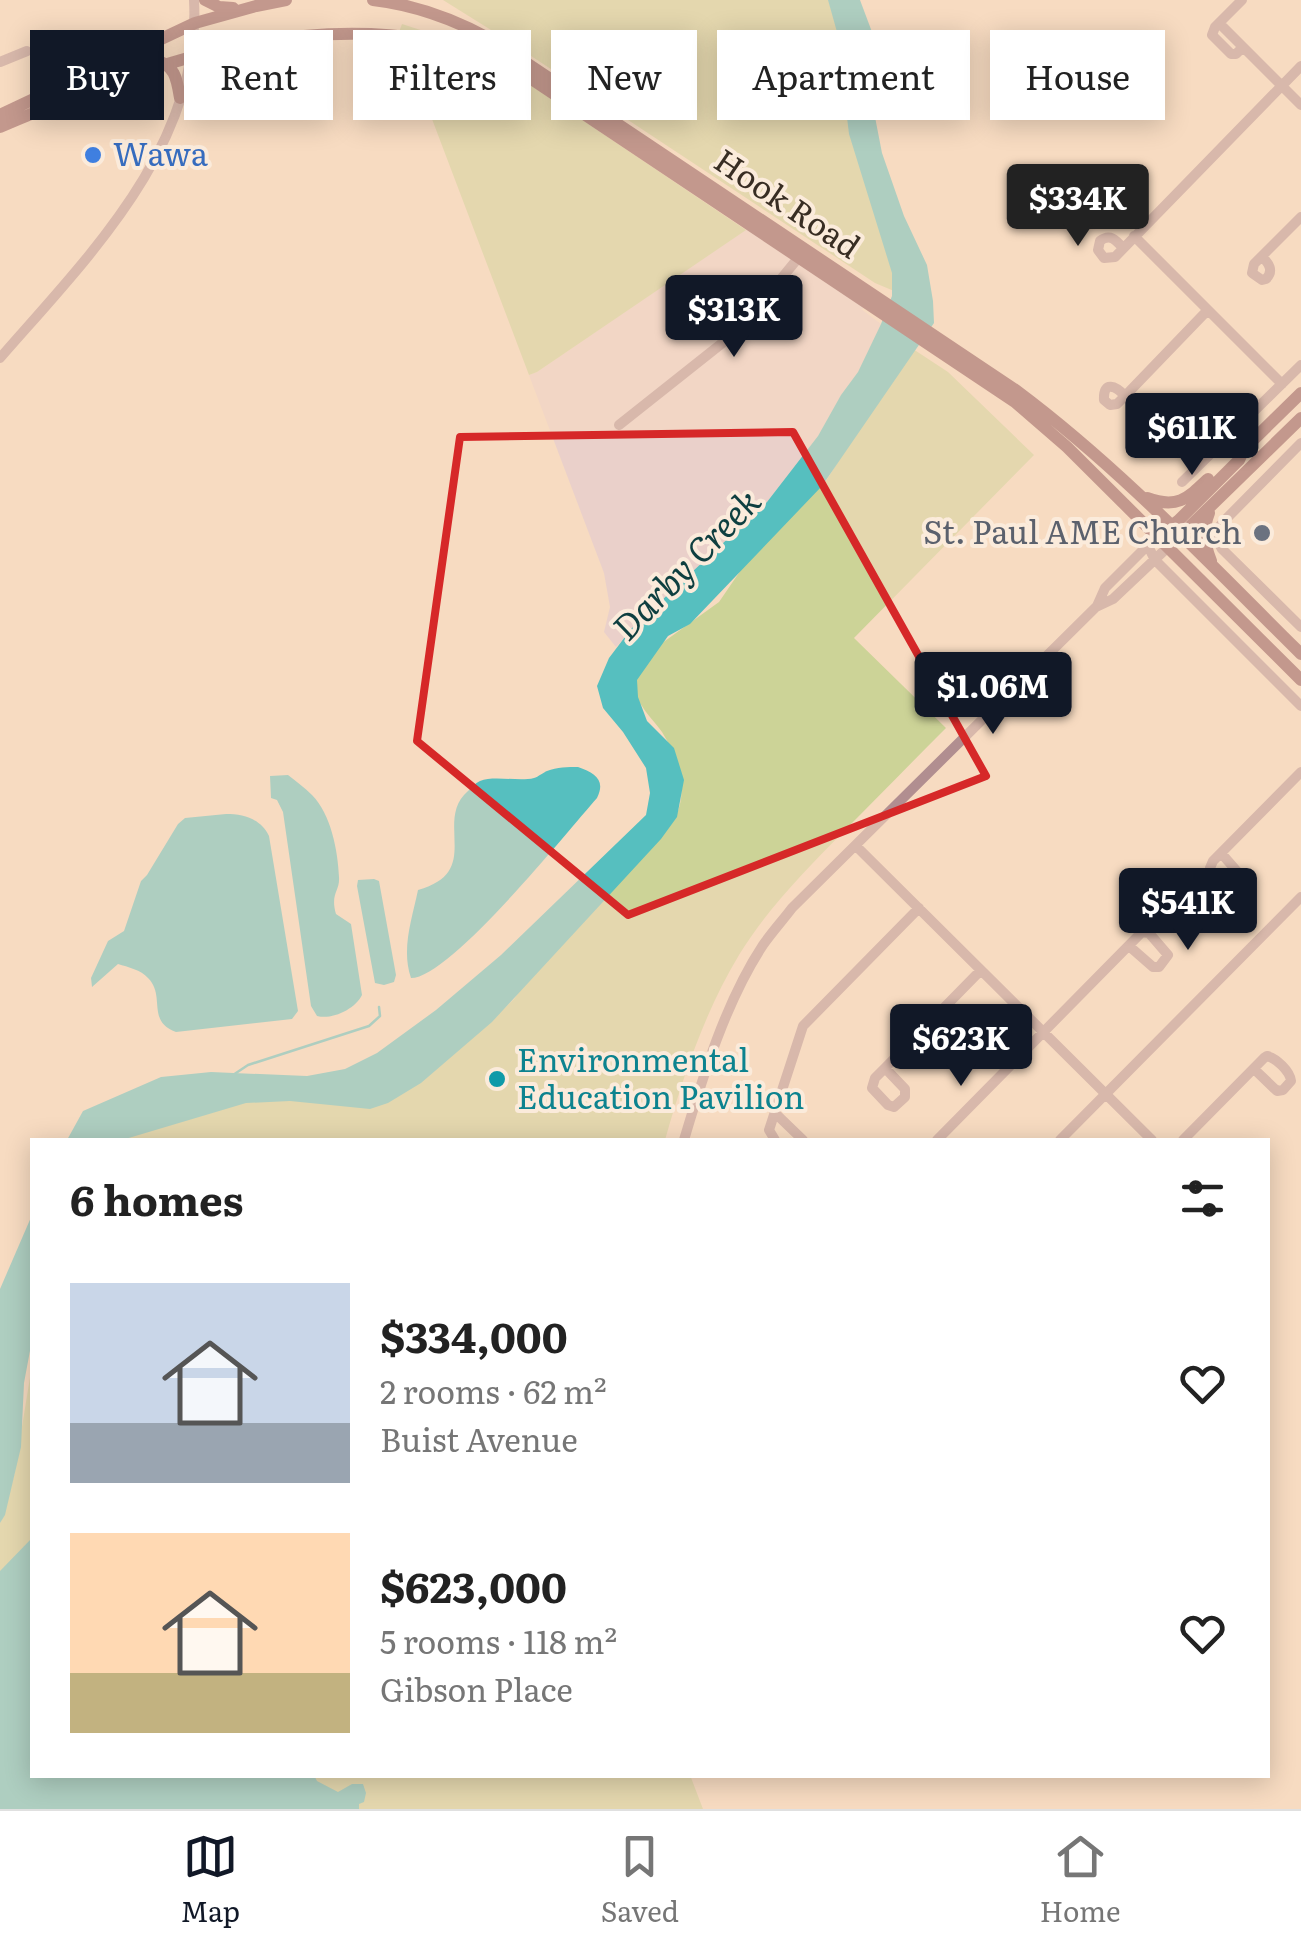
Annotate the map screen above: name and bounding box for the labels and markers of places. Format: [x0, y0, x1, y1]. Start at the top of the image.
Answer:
place label: Wawa [113, 128, 209, 176]
marker: Wawa [82, 144, 104, 166]
pin: $334K [1008, 164, 1148, 249]
pin: $313K [664, 275, 804, 360]
pin: $611K [1122, 393, 1262, 478]
place label: St. Paul AME Church [923, 506, 1242, 554]
marker: St. Paul AME Church [1251, 522, 1273, 544]
pin: $1.06M [912, 652, 1074, 737]
pin: $541K [1118, 868, 1258, 953]
pin: $623K [891, 1004, 1031, 1089]
place label: Environmental Education Pavilion [517, 1034, 804, 1119]
marker: Environmental Education Pavilion [486, 1068, 508, 1090]

